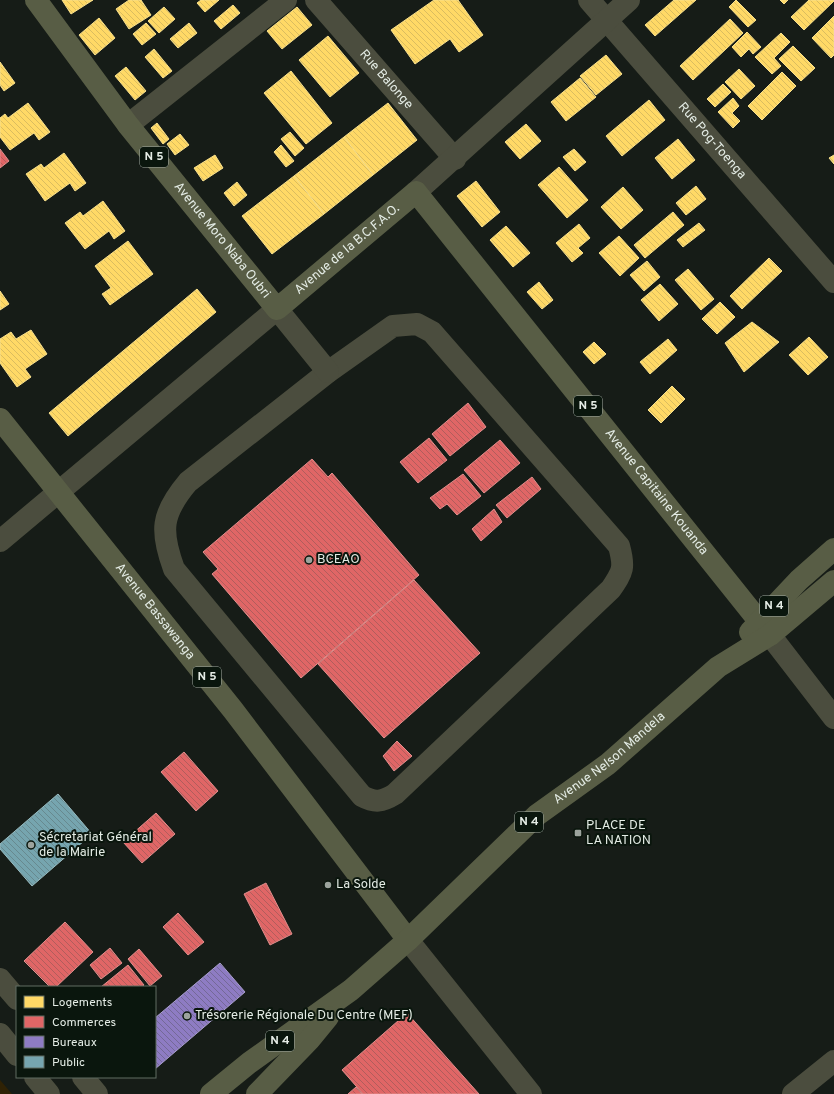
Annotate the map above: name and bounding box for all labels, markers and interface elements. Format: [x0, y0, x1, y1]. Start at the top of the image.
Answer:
street label: Rue Balonge [355, 47, 416, 113]
street label: Rue Pog-Toenga [674, 100, 749, 183]
road number: N 5 [140, 147, 168, 167]
street label: Avenue Moro Naba Oubri [170, 179, 273, 302]
street label: Avenue de la B.C.F.A.O. [292, 201, 403, 298]
road number: N 5 [574, 396, 602, 416]
street label: Avenue Capitaine Kouanda [601, 426, 711, 559]
place label: BCEAO [317, 552, 360, 568]
marker: BCEAO [304, 555, 314, 565]
street label: Avenue Bassawanga [111, 560, 198, 663]
road number: N 4 [760, 596, 788, 616]
road number: N 5 [193, 667, 221, 687]
street label: Avenue Nelson Mandela [551, 709, 669, 808]
road number: N 4 [515, 812, 543, 832]
place label: PLACE DE LA NATION [586, 818, 651, 849]
marker: PLACE DE LA NATION [573, 828, 583, 838]
place label: Sécretariat Général de la Mairie [39, 830, 152, 861]
marker: Sécretariat Général de la Mairie [26, 840, 36, 850]
place label: La Solde [336, 877, 386, 893]
marker: La Solde [323, 880, 333, 890]
legend [16, 986, 156, 1078]
text: Logements [52, 995, 112, 1011]
place label: Trésorerie Régionale Du Centre (MEF) [195, 1008, 413, 1024]
marker: Trésorerie Régionale Du Centre (MEF) [182, 1011, 192, 1021]
text: Commerces [52, 1015, 116, 1031]
road number: N 4 [266, 1031, 294, 1051]
text: Bureaux [52, 1035, 97, 1051]
text: Public [52, 1055, 85, 1071]

